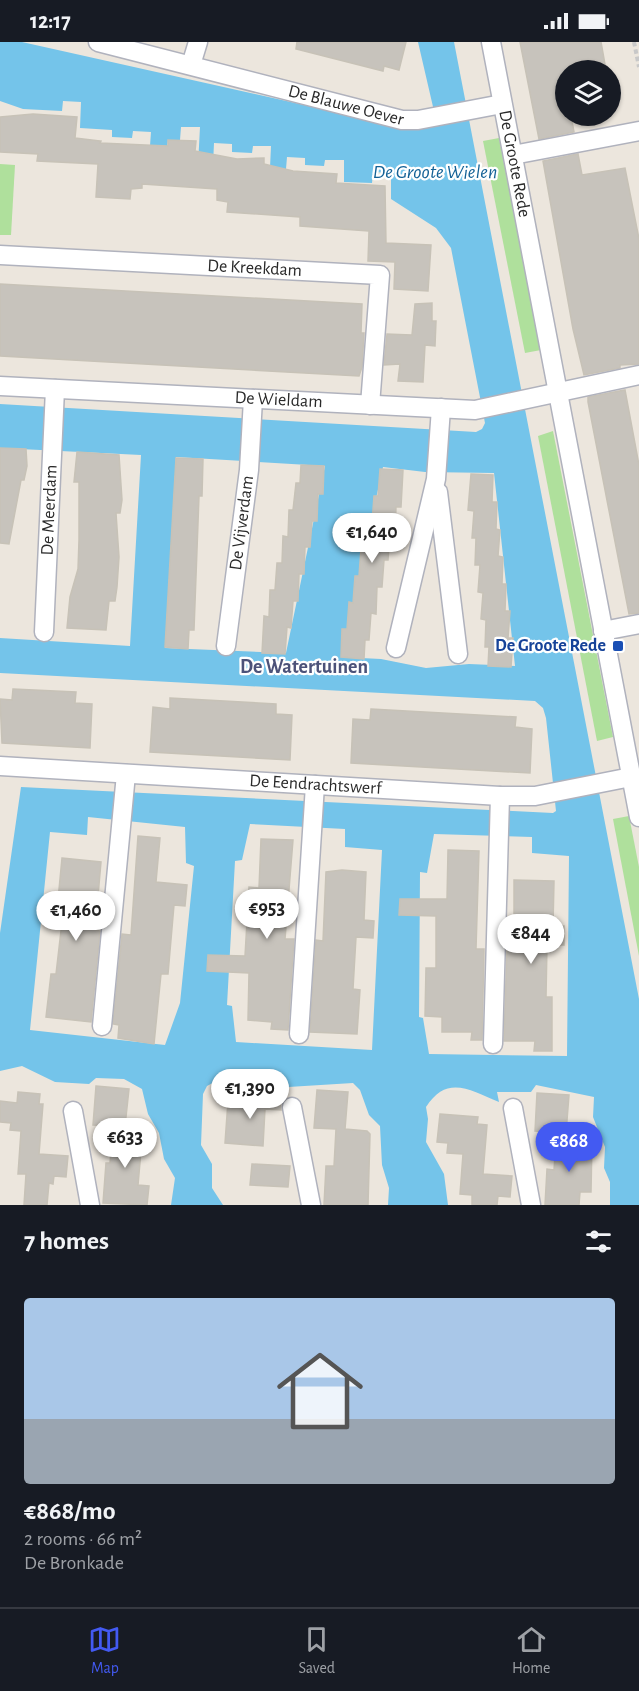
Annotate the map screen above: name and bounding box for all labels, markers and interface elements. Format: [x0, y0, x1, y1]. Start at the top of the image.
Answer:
text: 12:17 [30, 10, 71, 32]
map controls [555, 60, 621, 126]
button: layers [555, 60, 621, 126]
street label: De Blauwe Oever [286, 82, 406, 129]
street label: De Groote Rede [495, 109, 533, 219]
water label: De Groote Wielen [373, 162, 497, 182]
street label: De Kreekdam [207, 257, 302, 280]
street label: De Wieldam [234, 389, 323, 411]
street label: De Meerdam [38, 464, 61, 556]
street label: De Vijverdam [227, 474, 257, 572]
pin: €1,640 [323, 513, 421, 564]
text: €1,640 [346, 522, 398, 542]
place label: De Groote Rede [495, 637, 606, 655]
marker: De Groote Rede [611, 639, 625, 653]
district label: De Watertuinen [240, 657, 368, 677]
street label: De Eendrachtswerf [249, 772, 384, 798]
pin: €953 [231, 889, 303, 940]
pin: €1,460 [27, 891, 125, 942]
text: €953 [249, 898, 285, 918]
text: €1,460 [50, 900, 102, 920]
pin: €844 [495, 914, 567, 965]
text: €844 [511, 923, 551, 943]
pin: €1,390 [201, 1069, 299, 1120]
text: €1,390 [225, 1078, 275, 1098]
pin: €633 [89, 1118, 161, 1169]
pin: €868 [533, 1122, 605, 1173]
text: €633 [107, 1127, 143, 1147]
text: €868 [550, 1131, 588, 1151]
icon: filters [582, 1225, 615, 1258]
text: 7 homes [24, 1228, 109, 1254]
icon: home [266, 1337, 374, 1445]
text: €868/mo [24, 1498, 116, 1524]
text: 2 rooms · 66 m² [24, 1529, 142, 1549]
text: De Bronkade [24, 1553, 124, 1573]
tab: Map [88, 1623, 121, 1678]
tab: Saved [298, 1623, 335, 1678]
tab: Home [512, 1623, 551, 1678]

